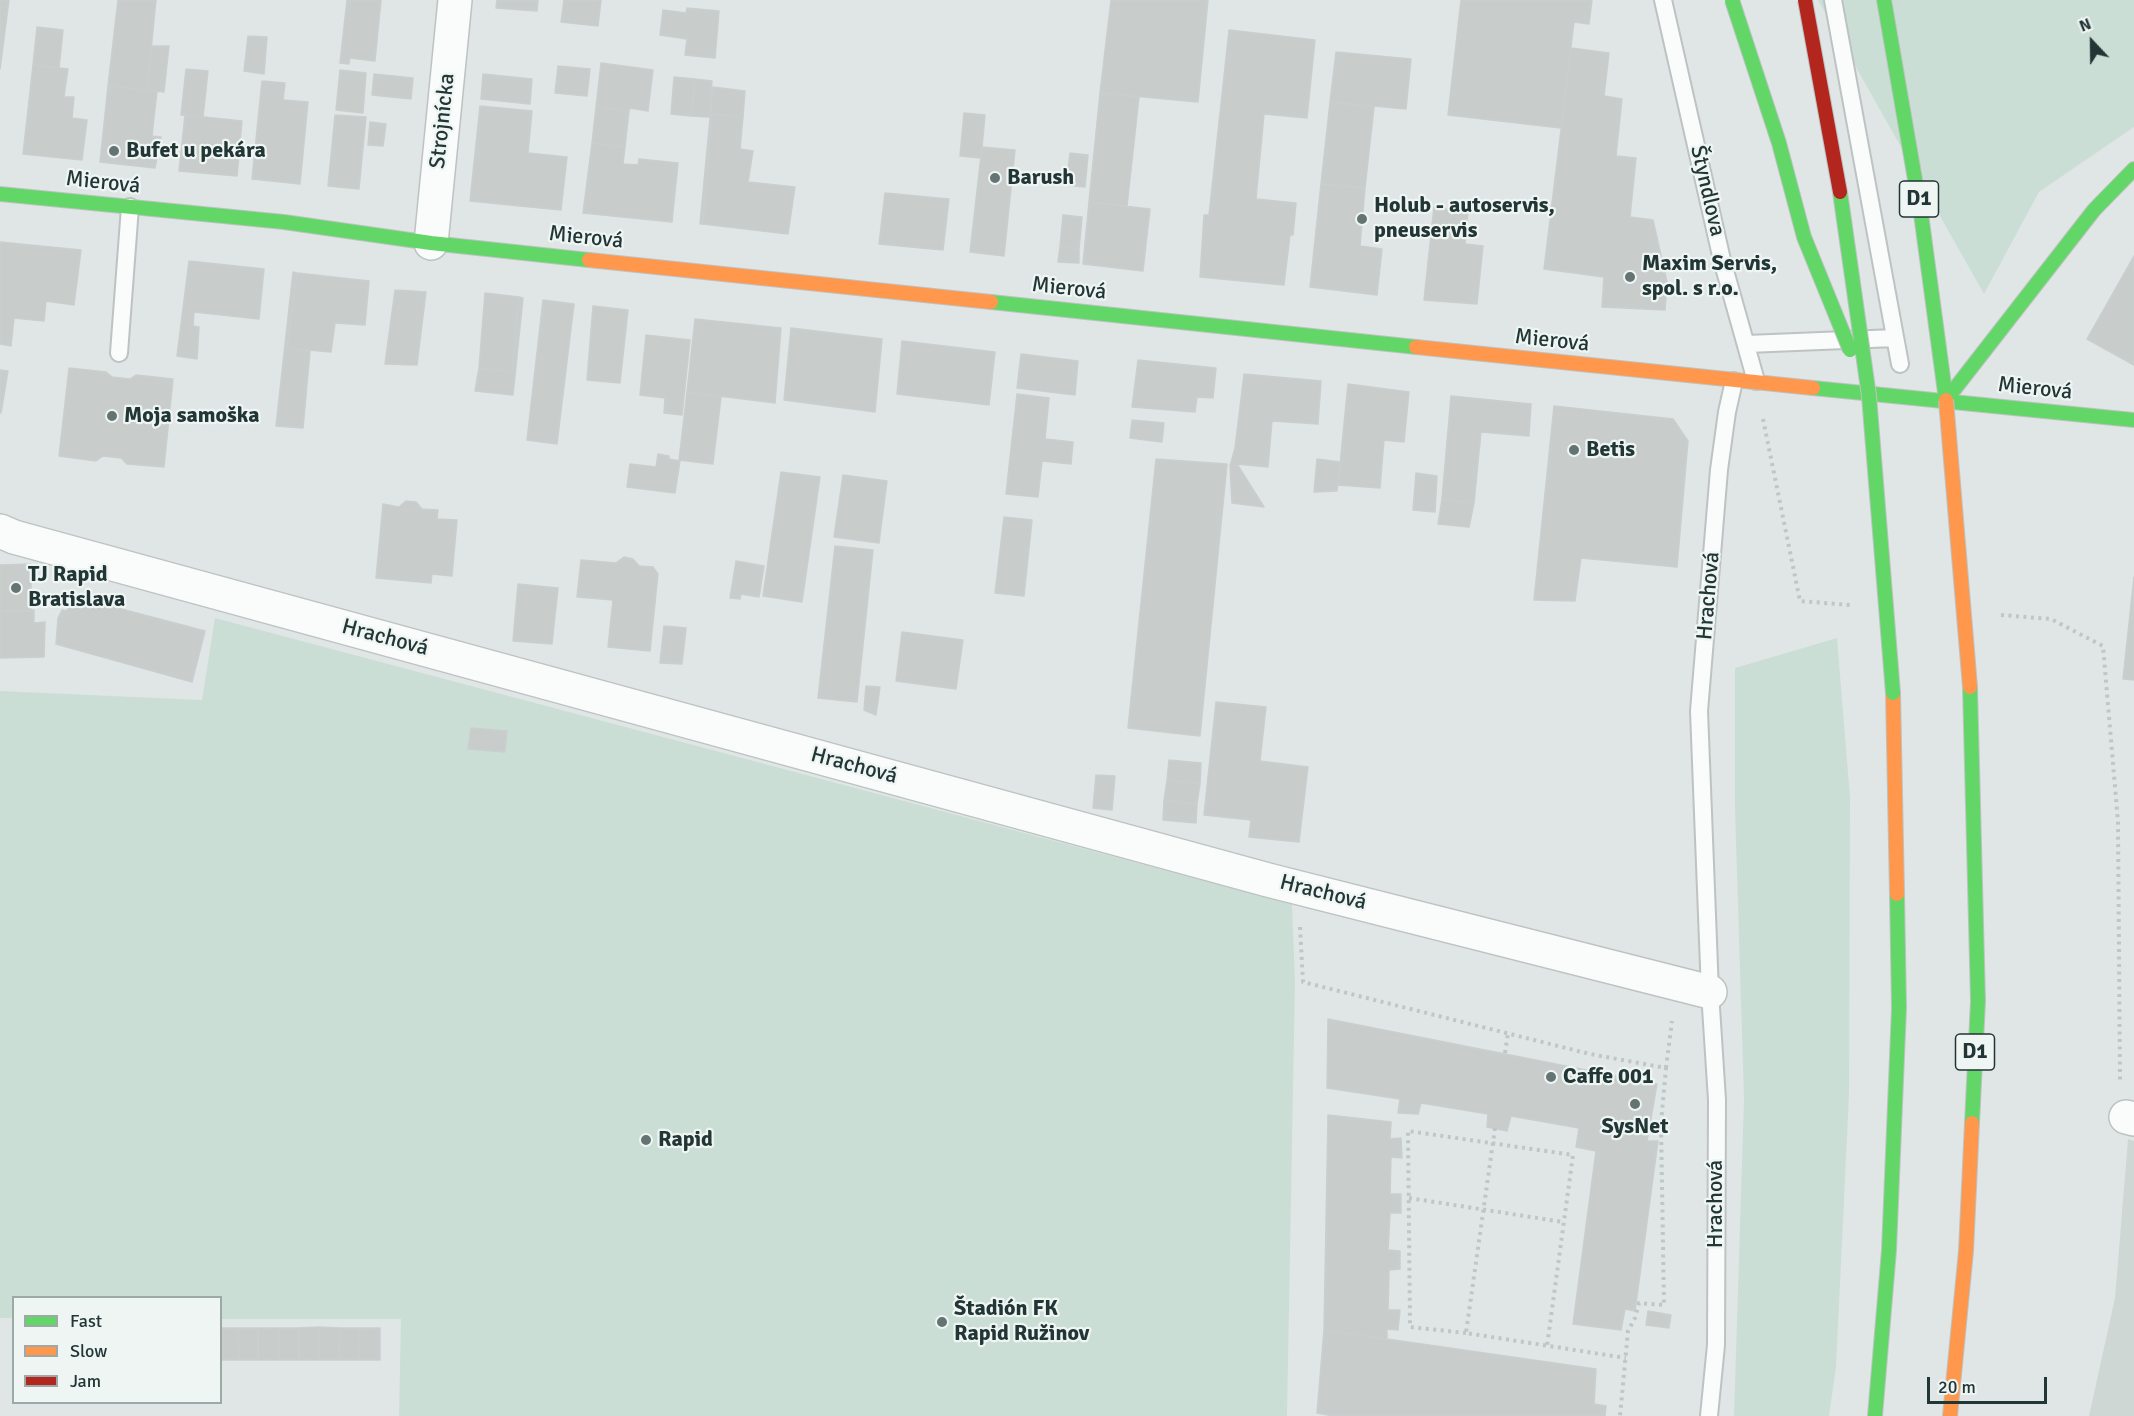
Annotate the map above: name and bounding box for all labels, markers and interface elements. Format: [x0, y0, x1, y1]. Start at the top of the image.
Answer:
north arrow [2062, 12, 2122, 72]
text: N [2076, 14, 2094, 37]
street label: Strojnícka [425, 72, 461, 170]
place label: Bufet u pekára [126, 138, 266, 164]
street label: Štyndlova [1684, 143, 1730, 239]
marker: Bufet u pekára [107, 144, 121, 158]
place label: Barush [1007, 165, 1074, 191]
street label: Mierová [64, 166, 142, 200]
marker: Barush [988, 171, 1002, 185]
road number: D1 [1900, 181, 1938, 217]
place label: Holub - autoservis, pneuservis [1374, 193, 1555, 244]
marker: Holub - autoservis, pneuservis [1355, 212, 1369, 226]
street label: Mierová [547, 221, 625, 255]
place label: Maxim Servis, spol. s r.o. [1642, 251, 1777, 302]
marker: Maxim Servis, spol. s r.o. [1623, 270, 1637, 284]
street label: Mierová [1030, 272, 1108, 306]
street label: Mierová [1513, 324, 1591, 358]
street label: Mierová [1996, 372, 2074, 406]
place label: Moja samoška [124, 403, 259, 429]
marker: Moja samoška [105, 409, 119, 423]
place label: Betis [1586, 437, 1635, 463]
marker: Betis [1567, 443, 1581, 457]
street label: Hrachová [1692, 551, 1726, 641]
place label: TJ Rapid Bratislava [28, 562, 125, 614]
marker: TJ Rapid Bratislava [9, 581, 23, 595]
street label: Hrachová [339, 614, 431, 662]
street label: Hrachová [808, 742, 900, 790]
street label: Hrachová [1277, 869, 1369, 917]
road number: D1 [1956, 1034, 1994, 1070]
place label: Caffe 001 [1563, 1064, 1654, 1090]
marker: Caffe 001 [1544, 1070, 1558, 1084]
marker: SysNet [1628, 1097, 1642, 1111]
place label: SysNet [1601, 1114, 1669, 1140]
place label: Rapid [658, 1127, 713, 1153]
marker: Rapid [639, 1133, 653, 1147]
street label: Hrachová [1703, 1160, 1729, 1248]
legend [12, 1296, 222, 1404]
place label: Štadión FK Rapid Ružinov [954, 1296, 1089, 1348]
text: Fast [70, 1310, 102, 1332]
marker: Štadión FK Rapid Ružinov [935, 1315, 949, 1329]
text: Slow [70, 1340, 107, 1362]
scale bar [1930, 1365, 2050, 1403]
text: Jam [70, 1370, 101, 1392]
text: 20 m [1938, 1376, 1976, 1398]

